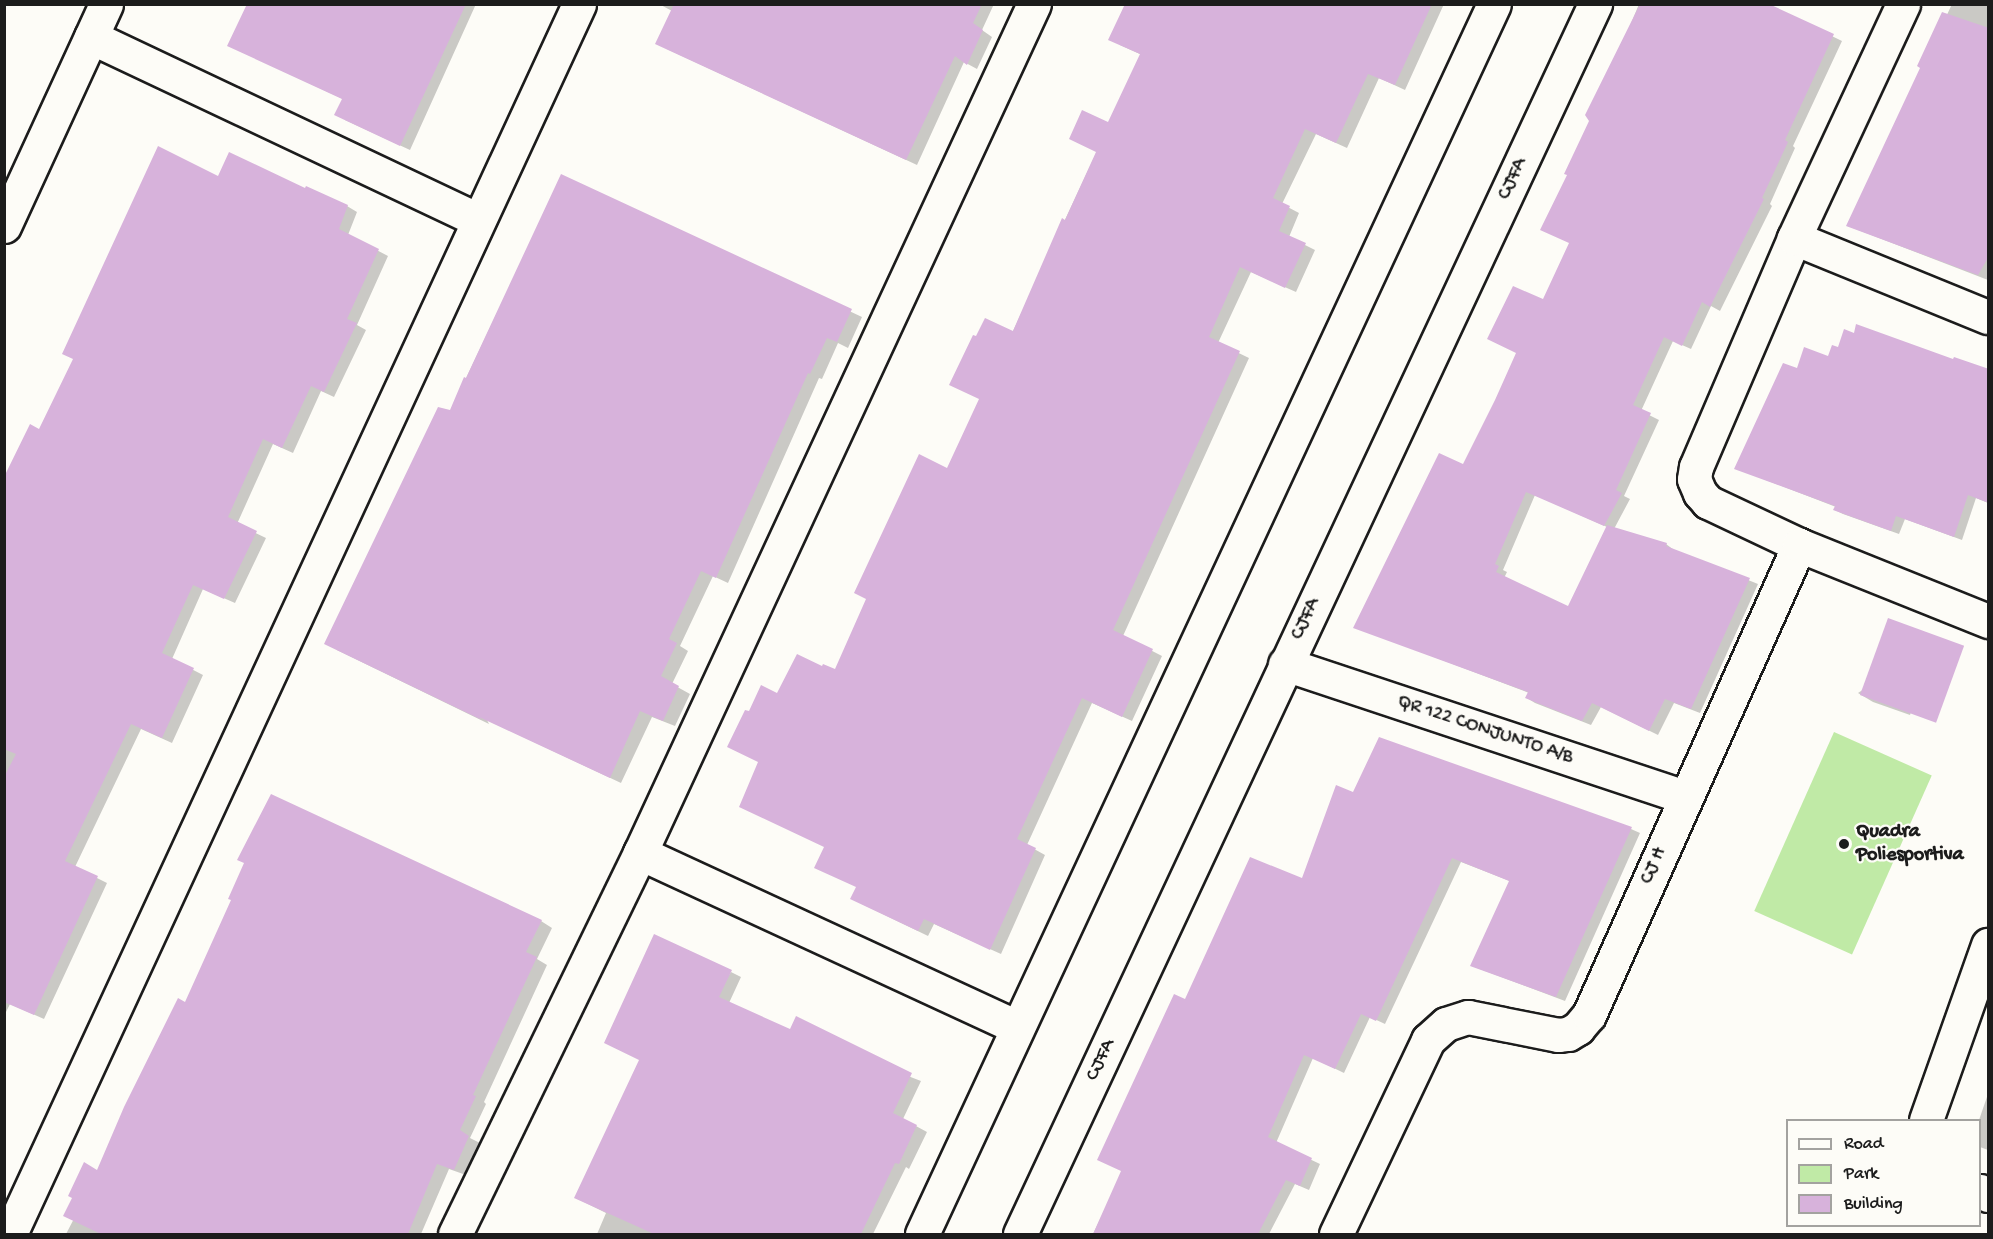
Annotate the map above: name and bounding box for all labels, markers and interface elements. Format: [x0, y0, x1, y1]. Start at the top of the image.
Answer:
street label: CJFA [1493, 154, 1533, 204]
street label: CJFA [1286, 594, 1326, 644]
street label: QR 122 CONJUNTO A/B [1394, 690, 1576, 770]
place label: Quadra Poliesportiva [1856, 820, 1964, 867]
marker: Quadra Poliesportiva [1837, 837, 1851, 851]
street label: CJ H [1635, 844, 1673, 888]
street label: CJFA [1081, 1035, 1121, 1085]
legend [1786, 1119, 1981, 1227]
text: Road [1844, 1134, 1883, 1155]
text: Park [1844, 1164, 1878, 1185]
text: Building [1844, 1194, 1903, 1215]

